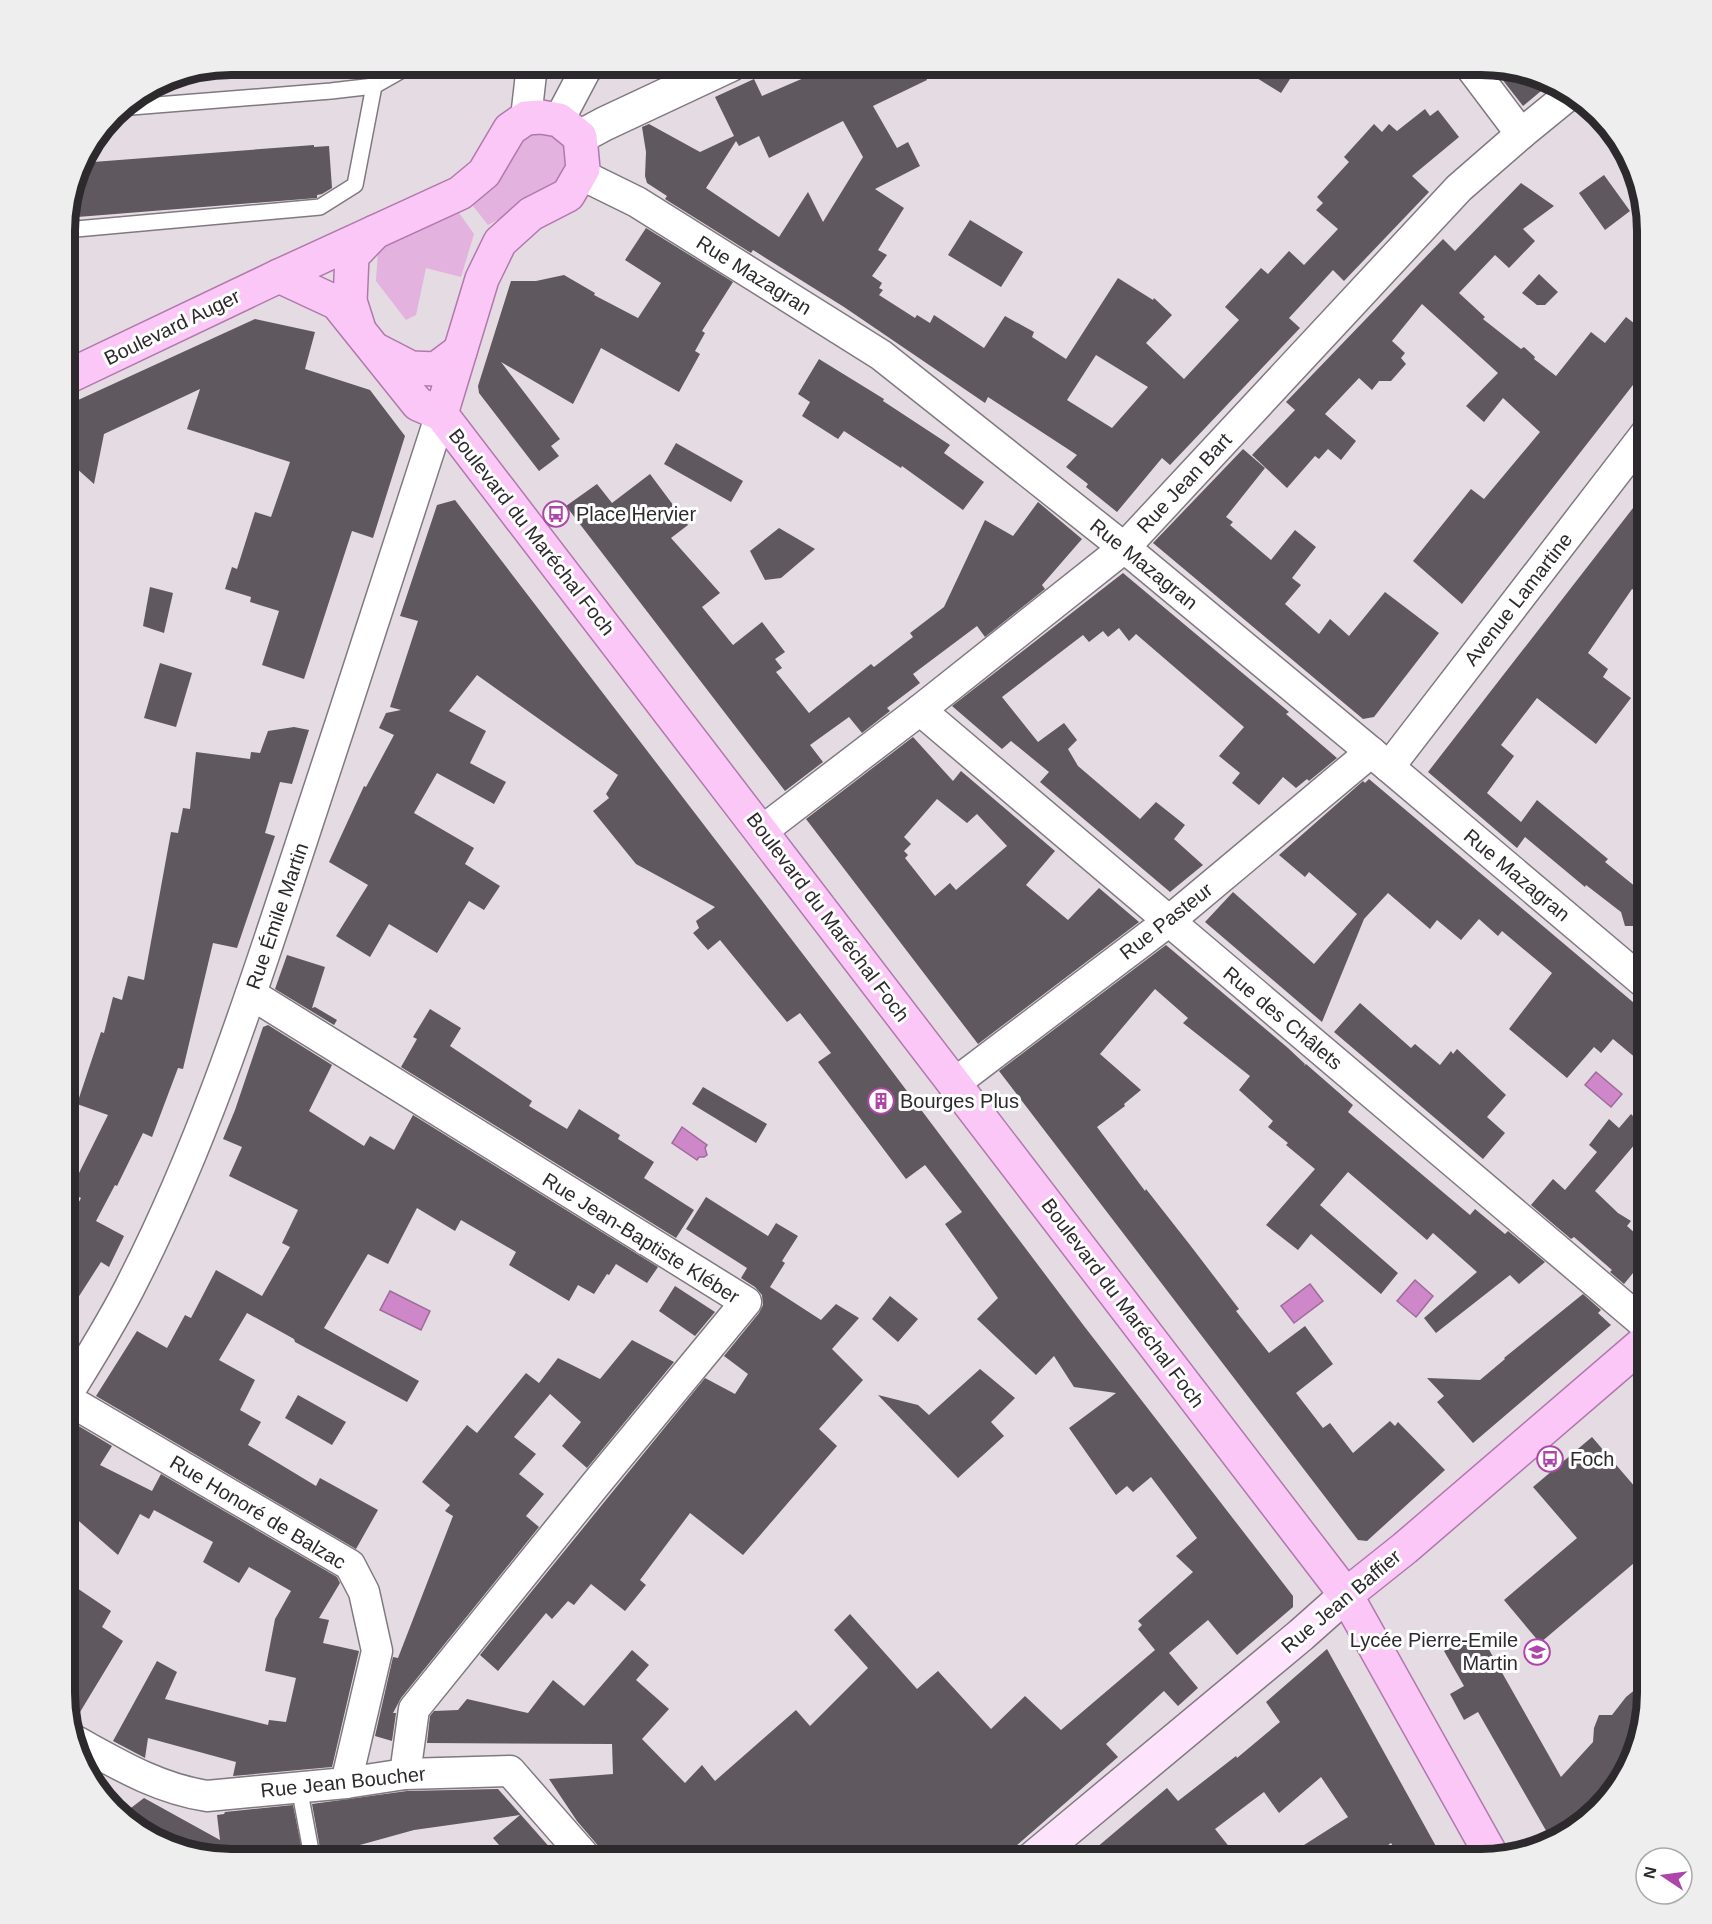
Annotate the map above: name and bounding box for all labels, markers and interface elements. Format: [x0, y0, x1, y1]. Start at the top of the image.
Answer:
street label: Rue Mazagran [693, 231, 815, 319]
street label: Boulevard Auger [101, 285, 244, 369]
street label: Boulevard du Maréchal Foch [445, 424, 619, 640]
street label: Rue Jean Bart [1132, 428, 1236, 537]
bus stop icon: Place Hervier [541, 499, 571, 529]
place label: Place Hervier [576, 503, 696, 525]
street label: Rue Mazagran [1086, 514, 1202, 614]
street label: Avenue Lamartine [1459, 528, 1577, 670]
street label: Boulevard du Maréchal Foch [742, 808, 914, 1026]
street label: Rue Mazagran [1460, 824, 1574, 926]
street label: Rue Émile Martin [242, 840, 312, 992]
street label: Rue Pasteur [1115, 878, 1217, 964]
street label: Rue des Châlets [1219, 962, 1347, 1074]
building icon: Bourges Plus [866, 1086, 896, 1116]
place label: Bourges Plus [900, 1090, 1019, 1112]
street label: Rue Jean-Baptiste Kléber [539, 1168, 744, 1308]
street label: Boulevard du Maréchal Foch [1037, 1194, 1209, 1412]
bus stop icon: Foch [1535, 1444, 1565, 1474]
place label: Foch [1570, 1448, 1614, 1470]
street label: Rue Honoré de Balzac [166, 1451, 350, 1573]
street label: Rue Jean Baffier [1277, 1545, 1405, 1657]
place label: Lycée Pierre-Emile Martin [1350, 1629, 1518, 1674]
school or university icon: Lycée Pierre-Emile Martin [1522, 1637, 1552, 1667]
street label: Rue Jean Boucher [259, 1762, 427, 1802]
north arrow [1634, 1846, 1694, 1906]
text: N [1640, 1865, 1659, 1880]

